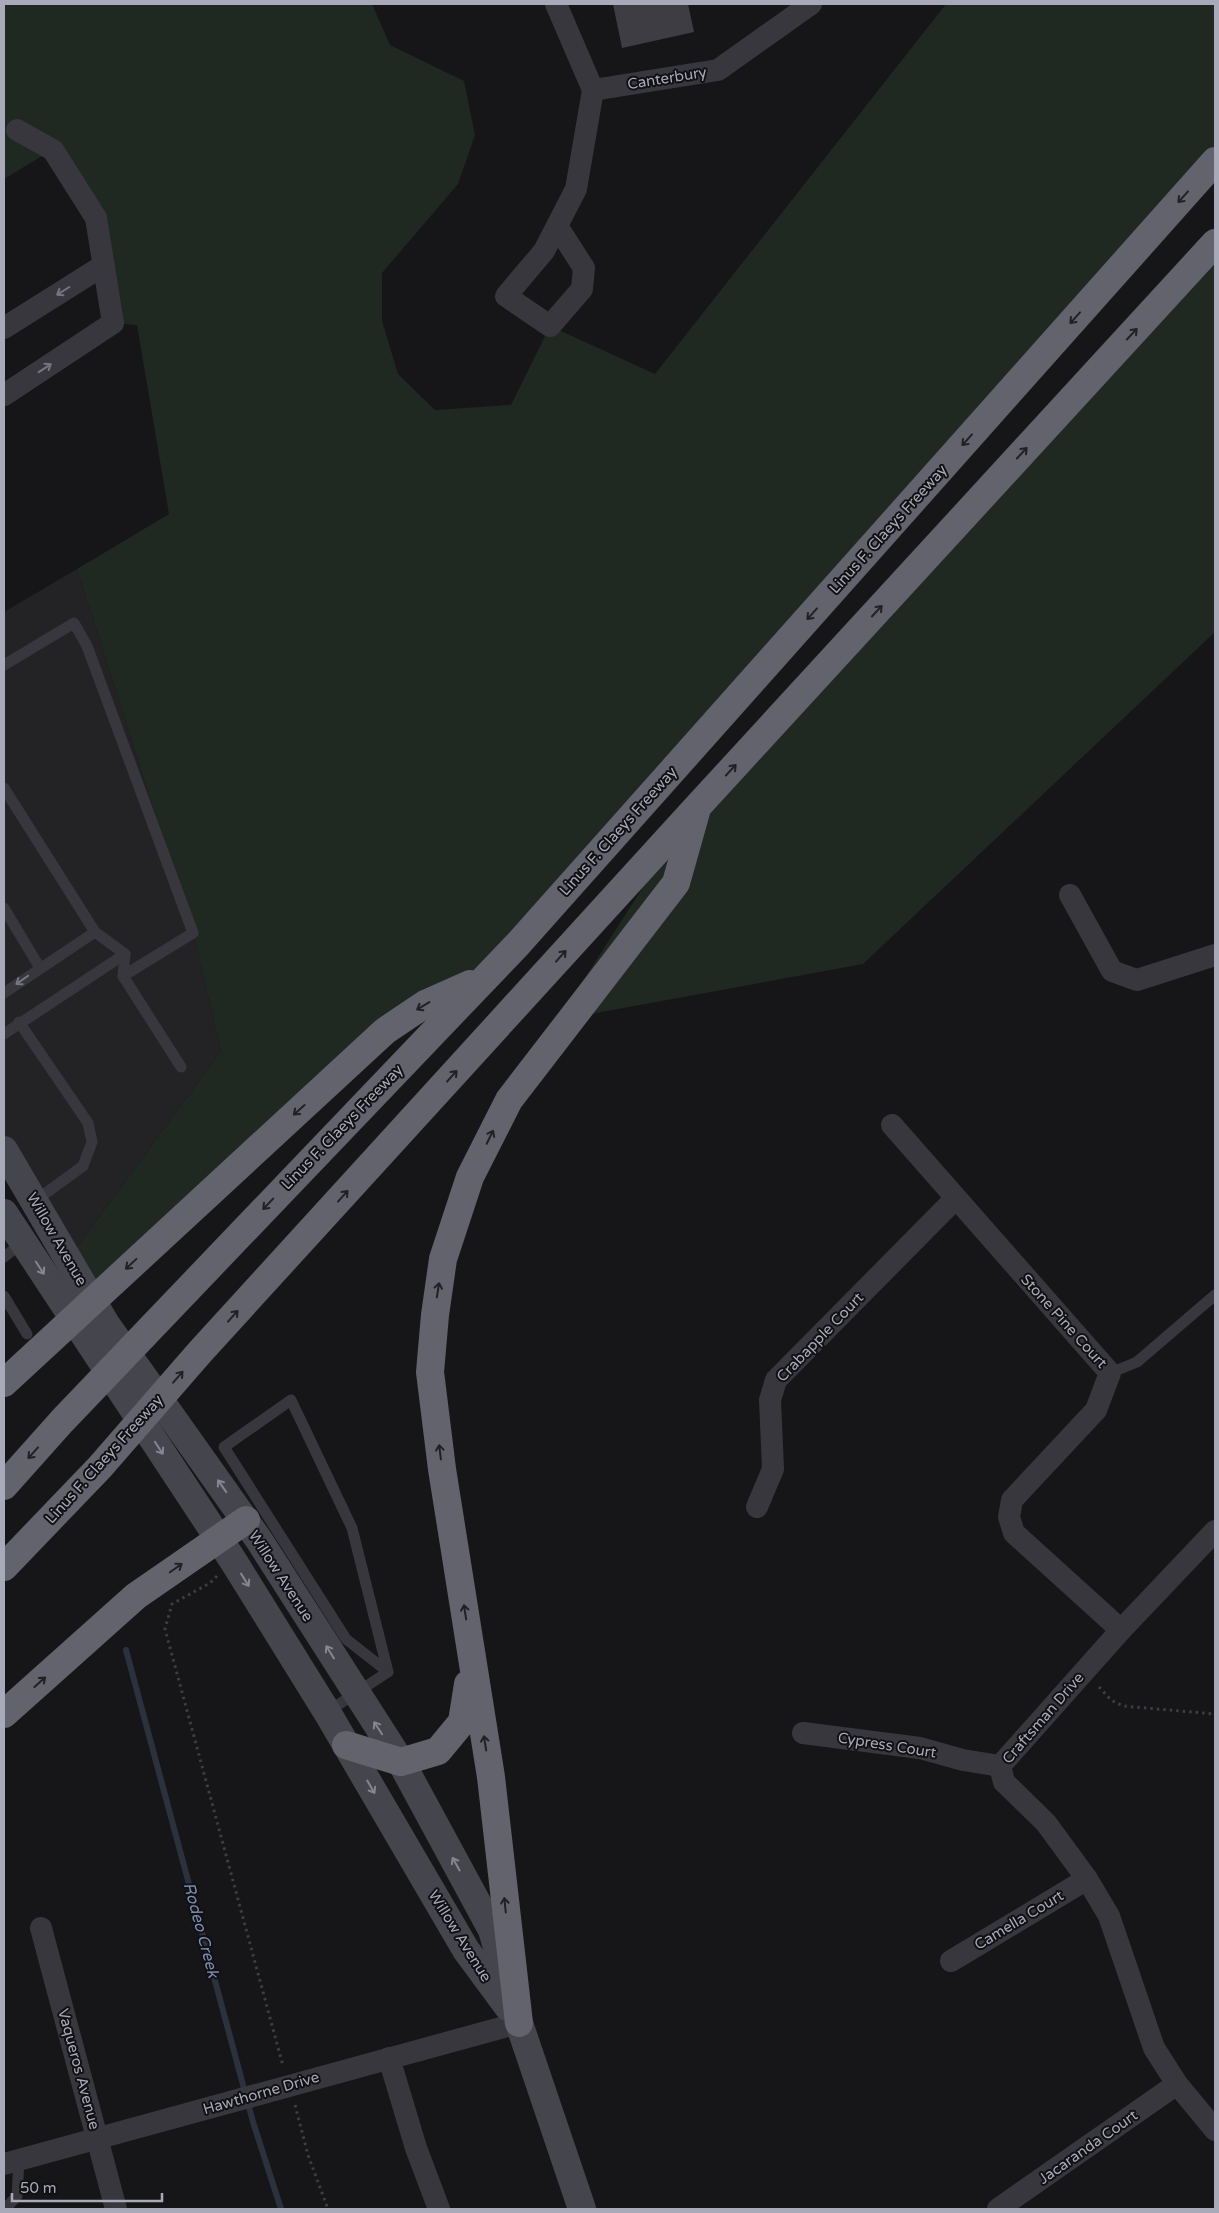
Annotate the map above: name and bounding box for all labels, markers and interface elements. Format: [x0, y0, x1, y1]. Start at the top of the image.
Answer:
street label: Canterbury [626, 63, 708, 93]
one-way arrow [1177, 191, 1189, 204]
one-way arrow [56, 287, 70, 297]
one-way arrow [1069, 312, 1081, 325]
one-way arrow [1127, 327, 1138, 340]
one-way arrow [37, 363, 51, 373]
one-way arrow [961, 433, 973, 446]
one-way arrow [1017, 447, 1028, 460]
street label: Linus F. Claeys Freeway [825, 461, 951, 597]
one-way arrow [871, 605, 883, 618]
one-way arrow [806, 607, 818, 620]
street label: Linus F. Claeys Freeway [555, 763, 681, 899]
one-way arrow [725, 764, 737, 777]
one-way arrow [556, 949, 567, 962]
one-way arrow [15, 975, 29, 985]
one-way arrow [416, 1002, 430, 1012]
street label: Linus F. Claeys Freeway [278, 1061, 406, 1193]
one-way arrow [446, 1070, 458, 1082]
one-way arrow [292, 1104, 305, 1116]
one-way arrow [486, 1130, 495, 1145]
street label: Willow Avenue [23, 1189, 91, 1289]
one-way arrow [337, 1190, 349, 1203]
one-way arrow [262, 1198, 274, 1210]
one-way arrow [125, 1258, 138, 1270]
one-way arrow [35, 1261, 46, 1275]
street label: Stone Pine Court [1017, 1270, 1111, 1372]
one-way arrow [434, 1283, 444, 1299]
street label: Crabapple Court [773, 1288, 867, 1385]
one-way arrow [227, 1310, 239, 1323]
one-way arrow [173, 1371, 184, 1384]
street label: Linus F. Claeys Freeway [41, 1391, 167, 1527]
one-way arrow [154, 1440, 164, 1454]
one-way arrow [435, 1444, 445, 1460]
one-way arrow [27, 1447, 39, 1460]
one-way arrow [217, 1480, 227, 1494]
street label: Willow Avenue [245, 1527, 317, 1625]
one-way arrow [169, 1563, 183, 1573]
one-way arrow [241, 1572, 251, 1586]
one-way arrow [459, 1605, 469, 1621]
one-way arrow [324, 1645, 334, 1659]
street label: Craftsman Drive [998, 1669, 1088, 1767]
one-way arrow [34, 1676, 47, 1688]
one-way arrow [373, 1721, 383, 1735]
street label: Cypress Court [836, 1728, 938, 1762]
one-way arrow [480, 1736, 490, 1752]
one-way arrow [366, 1780, 376, 1795]
one-way arrow [451, 1857, 461, 1872]
water label: Rodeo Creek [179, 1880, 224, 1981]
street label: Camella Court [971, 1886, 1067, 1954]
street label: Willow Avenue [425, 1887, 495, 1985]
one-way arrow [500, 1897, 510, 1913]
street label: Vaqueros Avenue [54, 2007, 104, 2131]
street label: Hawthorne Drive [201, 2068, 321, 2118]
street label: Jacaranda Court [1035, 2106, 1141, 2188]
scale bar [12, 2170, 162, 2202]
text: 50 m [20, 2179, 57, 2197]

